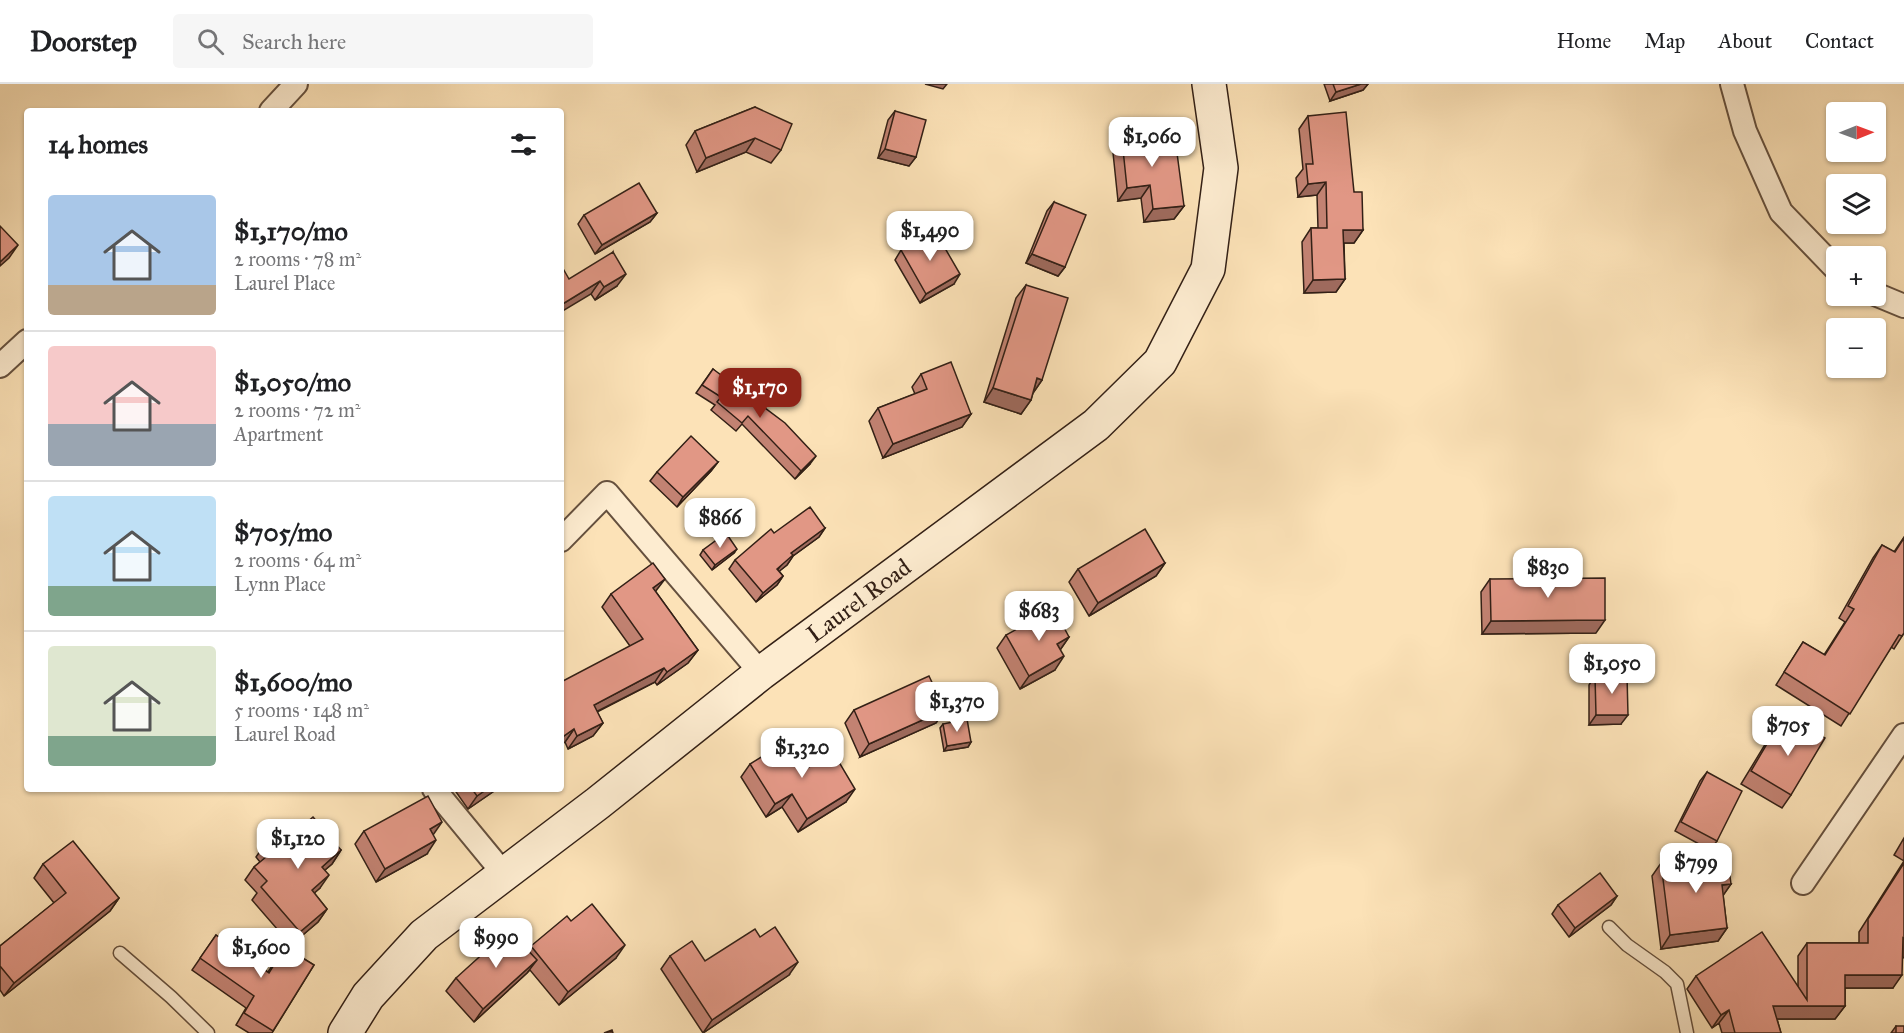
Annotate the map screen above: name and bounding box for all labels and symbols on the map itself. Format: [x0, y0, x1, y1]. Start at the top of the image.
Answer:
north arrow [1826, 102, 1886, 162]
pin: $1,060 [1103, 117, 1201, 168]
pin: $1,490 [881, 211, 979, 262]
pin: $1,170 [711, 368, 809, 419]
pin: $866 [684, 498, 756, 549]
pin: $830 [1512, 548, 1584, 599]
street label: Laurel Road [801, 552, 917, 649]
pin: $683 [1003, 591, 1075, 642]
pin: $1,050 [1563, 644, 1661, 695]
pin: $1,370 [908, 682, 1006, 733]
pin: $705 [1752, 706, 1824, 757]
pin: $1,320 [753, 728, 851, 779]
pin: $1,120 [249, 819, 347, 870]
pin: $799 [1660, 843, 1732, 894]
pin: $990 [460, 918, 532, 969]
pin: $1,600 [212, 928, 310, 979]

